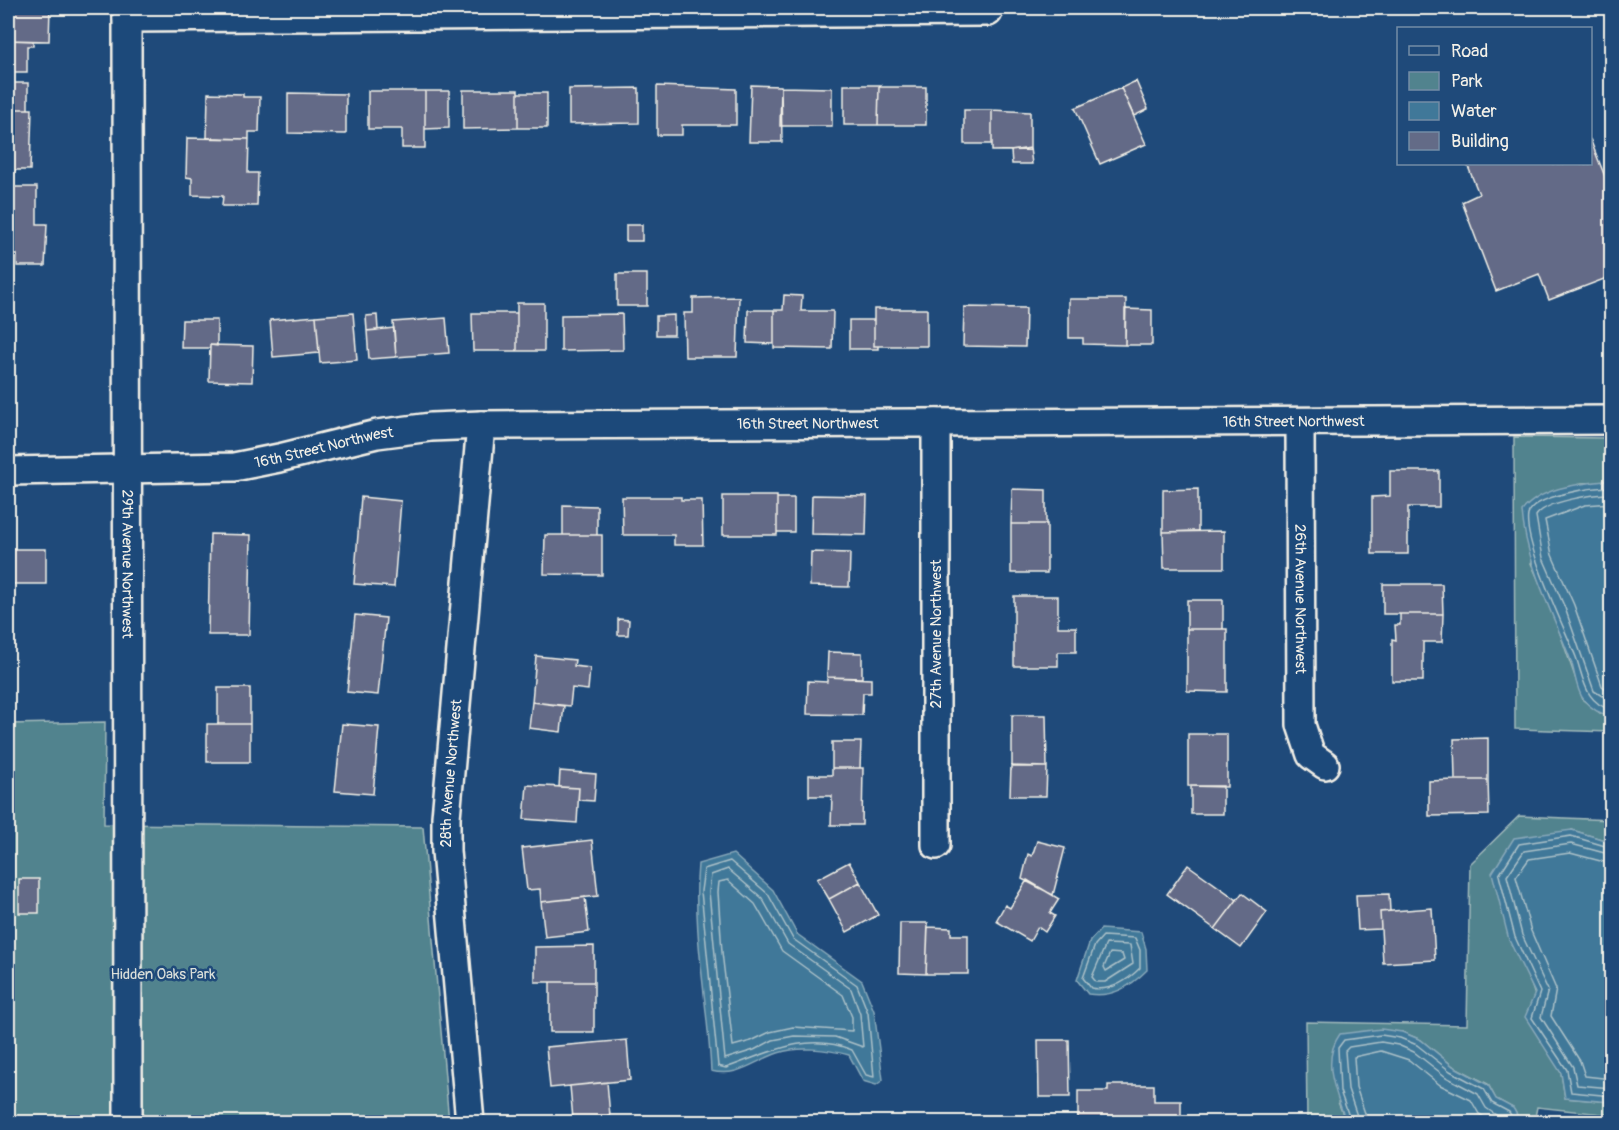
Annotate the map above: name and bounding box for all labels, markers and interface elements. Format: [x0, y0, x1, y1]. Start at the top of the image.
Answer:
legend [1397, 27, 1592, 165]
text: Road [1451, 40, 1488, 63]
text: Park [1451, 70, 1483, 93]
text: Water [1451, 100, 1497, 123]
text: Building [1451, 130, 1509, 153]
street label: 16th Street Northwest [1223, 412, 1366, 432]
street label: 16th Street Northwest [737, 414, 880, 434]
street label: 16th Street Northwest [253, 423, 395, 473]
street label: 29th Avenue Northwest [117, 490, 137, 639]
street label: 26th Avenue Northwest [1290, 524, 1310, 675]
street label: 27th Avenue Northwest [927, 559, 946, 708]
street label: 28th Avenue Northwest [437, 697, 467, 847]
park label: Hidden Oaks Park [111, 965, 216, 984]

